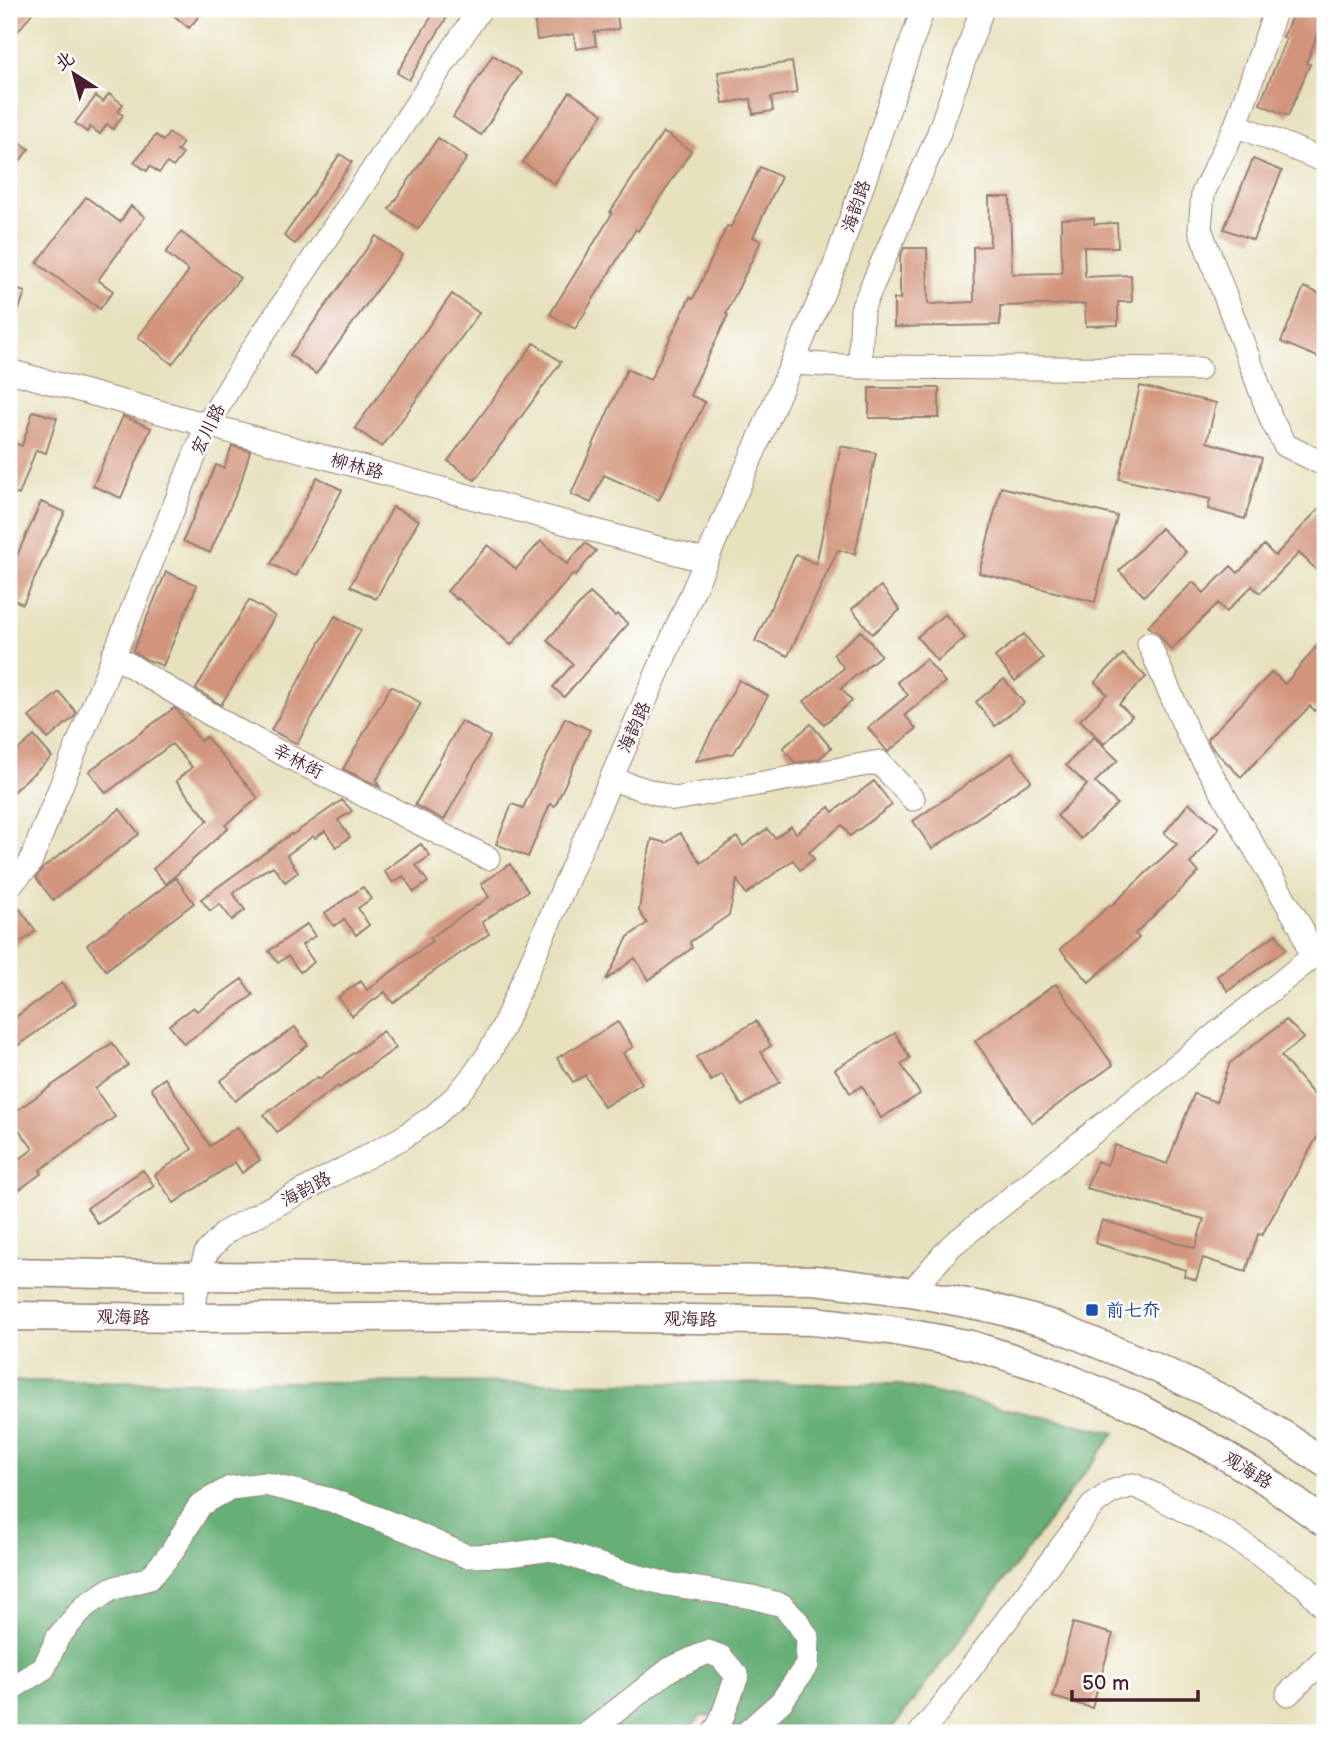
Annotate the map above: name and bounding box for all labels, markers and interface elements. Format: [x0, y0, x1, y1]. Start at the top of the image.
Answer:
north arrow [38, 38, 108, 108]
text: 北 [50, 47, 79, 76]
street label: 海韵路 [838, 177, 875, 235]
street label: 宏川路 [187, 400, 230, 458]
street label: 柳林路 [328, 449, 386, 484]
street label: 海韵路 [614, 698, 655, 756]
street label: 辛林街 [269, 740, 327, 783]
street label: 海韵路 [277, 1167, 335, 1211]
place label: 前七夼 [1106, 1300, 1160, 1321]
marker: 前七夼 [1084, 1302, 1100, 1318]
street label: 观海路 [96, 1307, 150, 1328]
street label: 观海路 [663, 1309, 717, 1330]
street label: 观海路 [1219, 1447, 1276, 1494]
scale bar [1072, 1658, 1198, 1702]
text: 50 m [1082, 1671, 1129, 1696]

